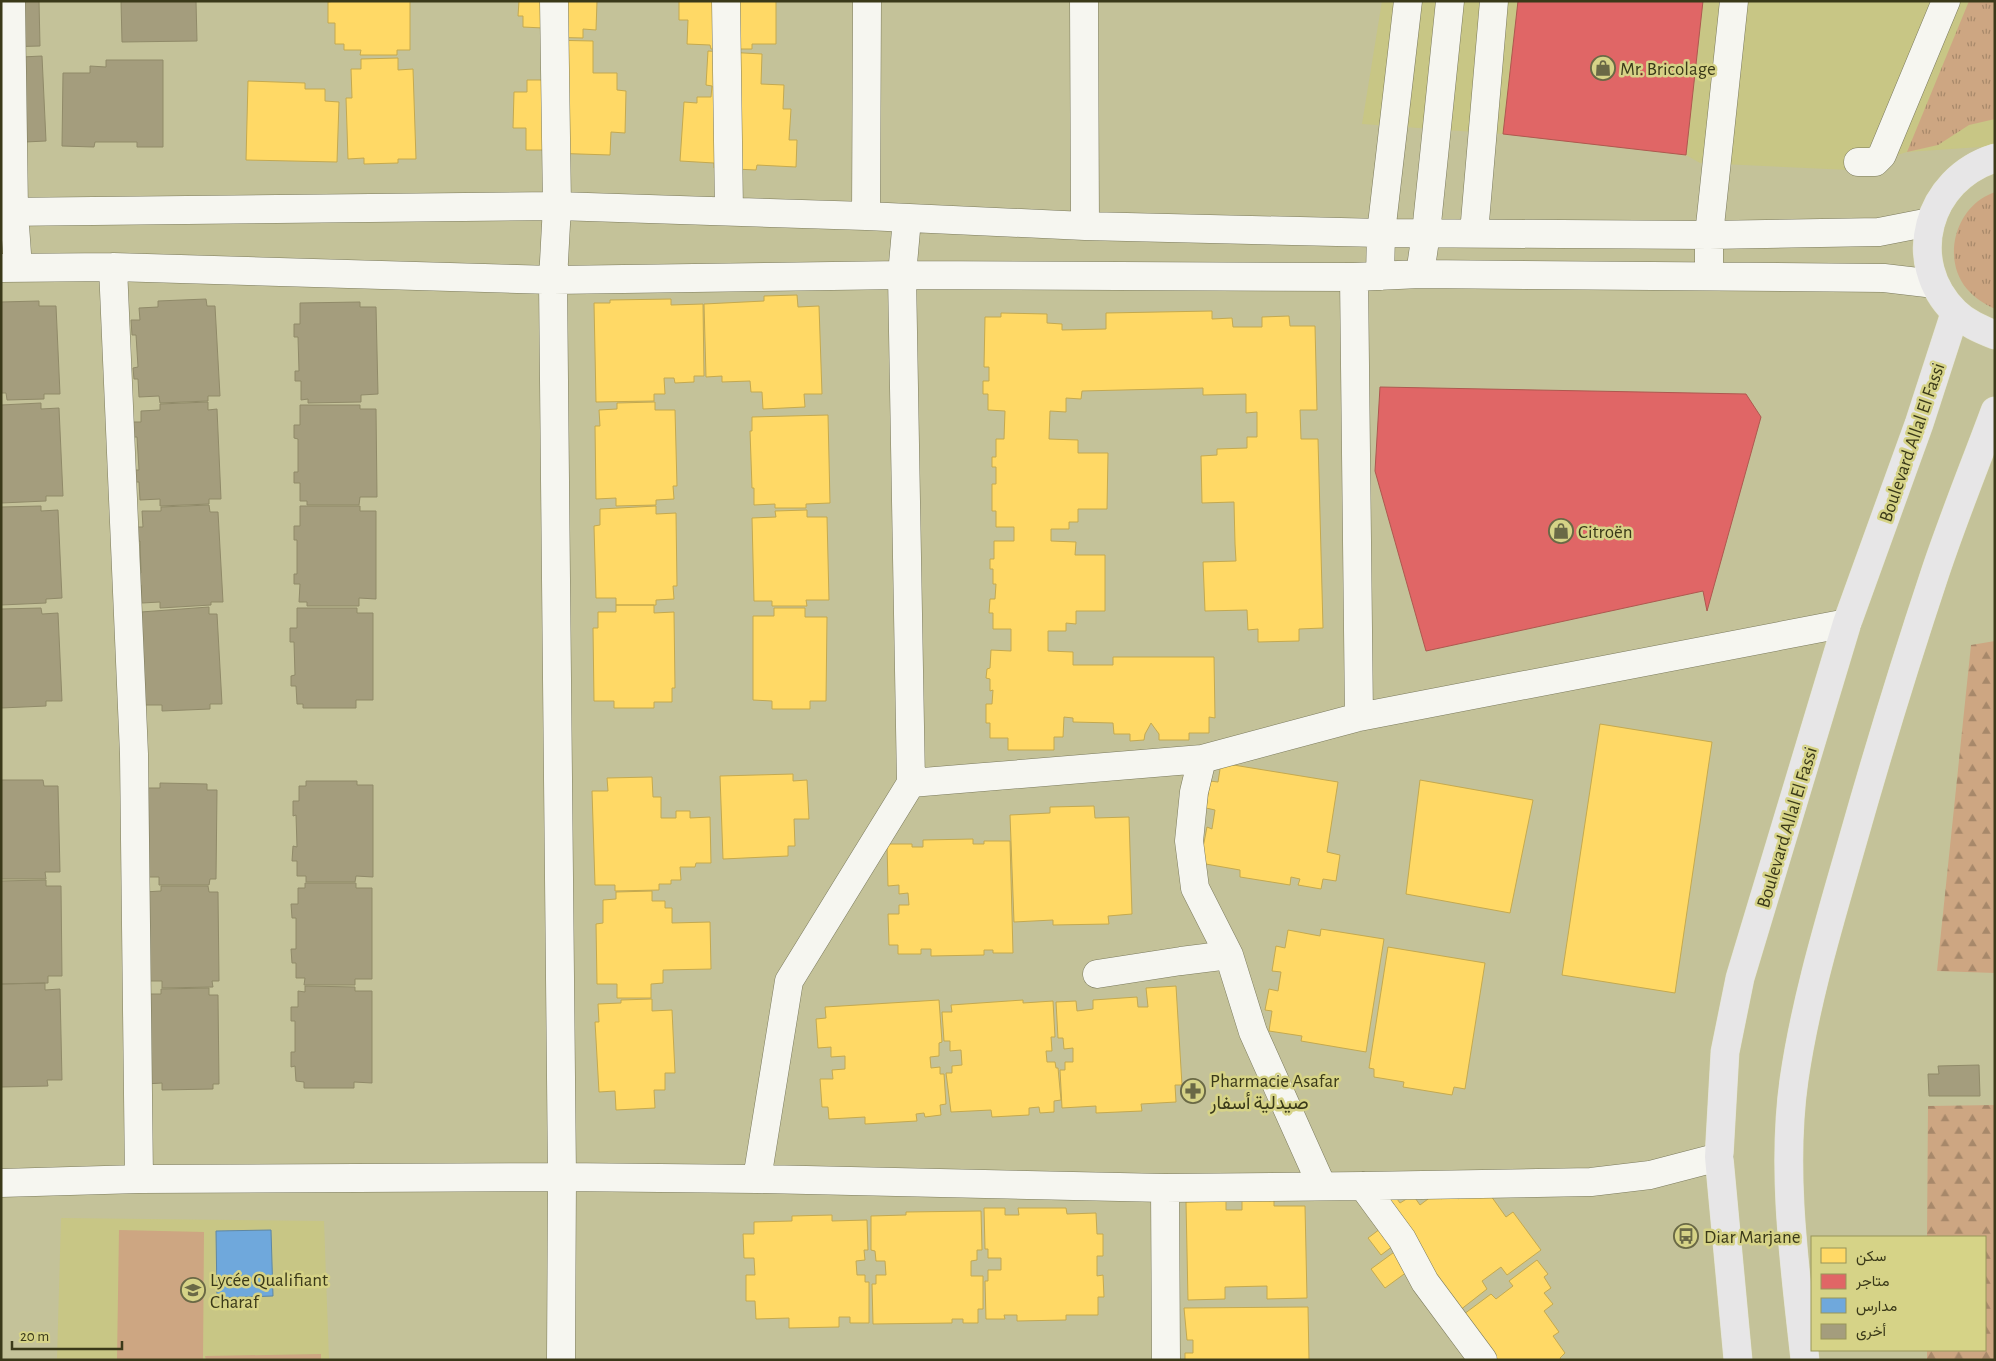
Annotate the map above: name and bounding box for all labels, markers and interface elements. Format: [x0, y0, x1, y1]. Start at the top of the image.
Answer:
shop icon: Mr. Bricolage [1590, 55, 1616, 81]
place label: Mr. Bricolage [1620, 60, 1716, 79]
street label: Boulevard Allal El Fassi [1876, 360, 1949, 525]
shop icon: Citroën [1548, 518, 1574, 544]
place label: Citroën [1578, 523, 1633, 542]
street label: Boulevard Allal El Fassi [1754, 745, 1821, 910]
place label: Pharmacie Asafar صيدلية أسفار [1209, 1072, 1339, 1114]
pharmacy icon: Pharmacie Asafar صيدلية أسفار [1180, 1078, 1206, 1104]
bus stop icon: Diar Marjane [1673, 1223, 1699, 1249]
place label: Diar Marjane [1704, 1228, 1800, 1247]
legend [1811, 1236, 1986, 1351]
text: سكن [1856, 1249, 1886, 1266]
place label: Lycée Qualifiant Charaf [210, 1271, 328, 1312]
text: متاجر [1855, 1274, 1890, 1290]
school or university icon: Lycée Qualifiant Charaf [180, 1277, 206, 1303]
text: مدارس [1856, 1299, 1897, 1316]
scale bar [12, 1318, 122, 1350]
text: أخرى [1856, 1323, 1886, 1341]
text: 20 m [20, 1329, 49, 1344]

